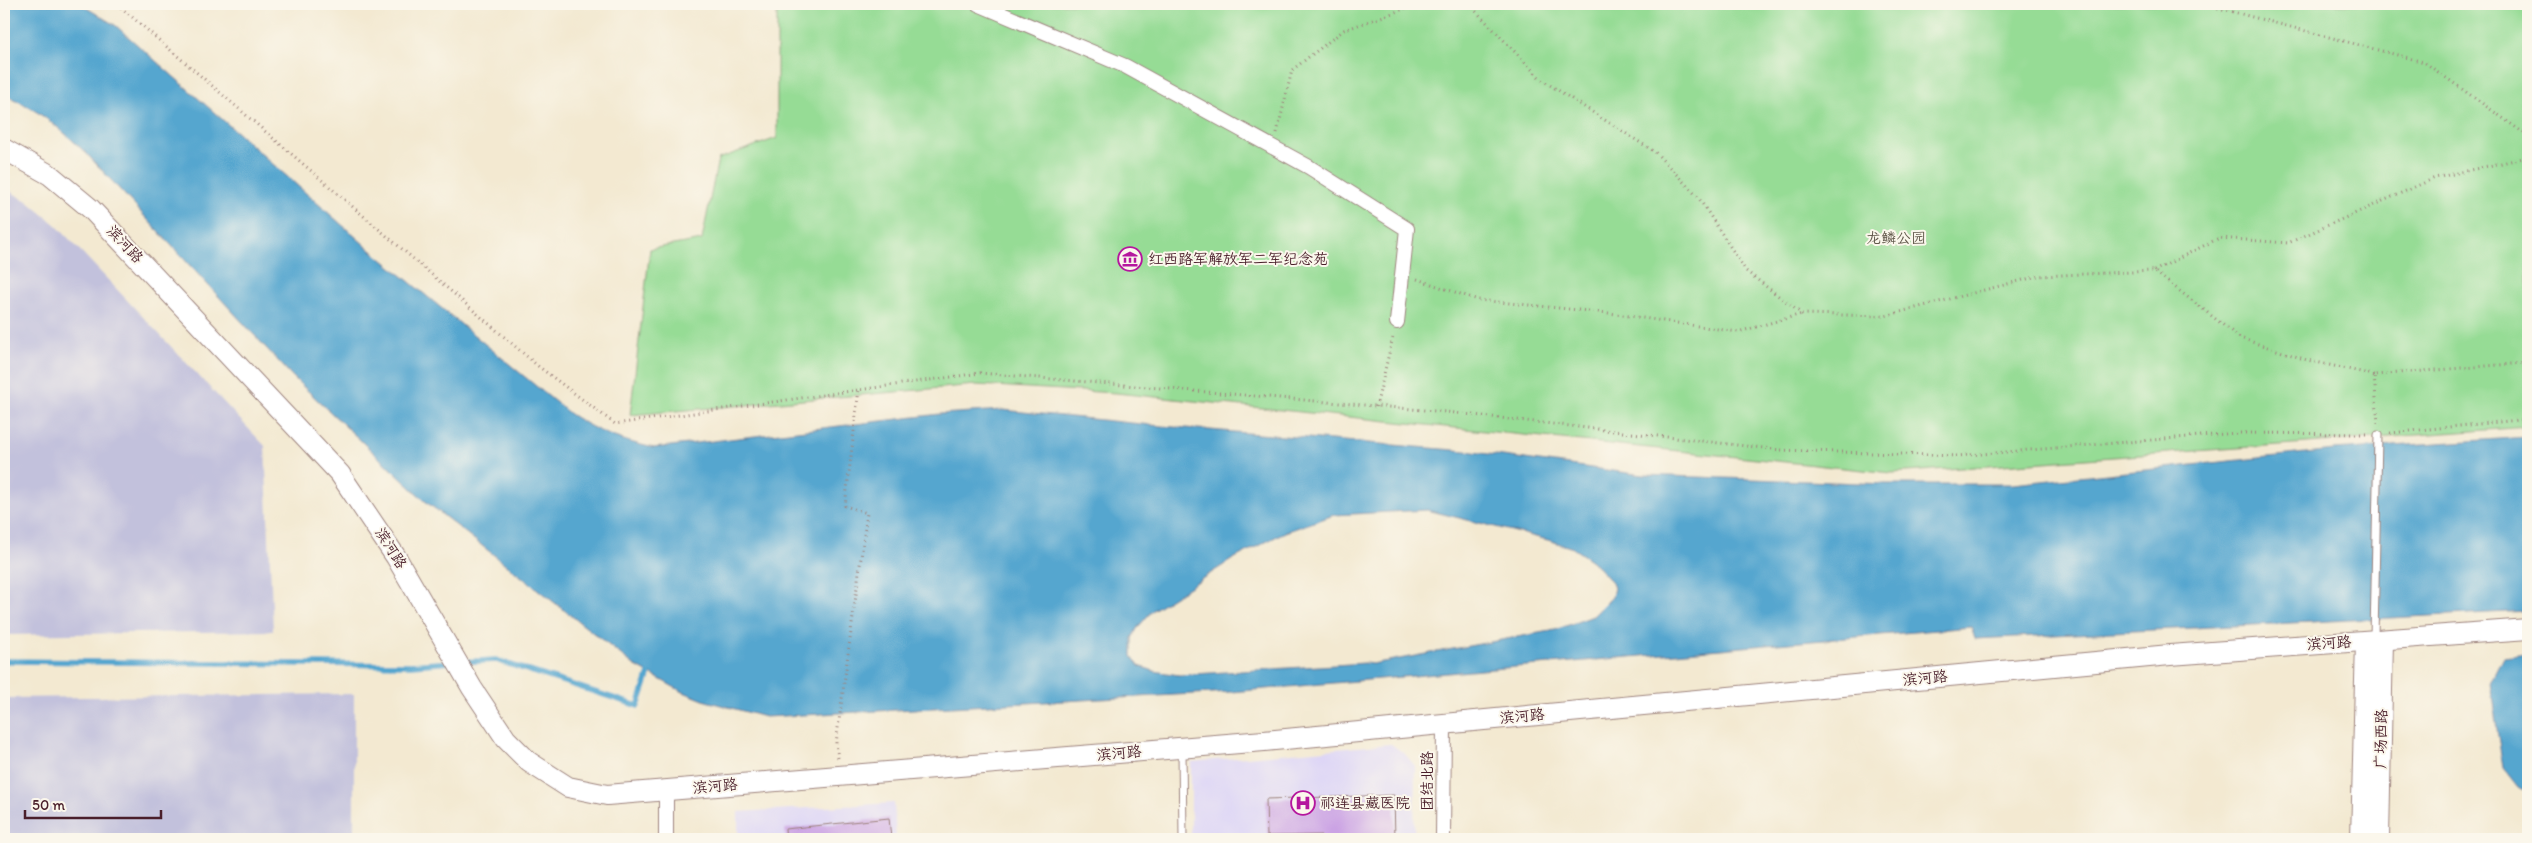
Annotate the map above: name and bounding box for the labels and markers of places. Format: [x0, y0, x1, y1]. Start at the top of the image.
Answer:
museum icon: 红西路军解放军二军纪念苑 [1117, 246, 1143, 272]
place label: 红西路军解放军二军纪念苑 [1148, 250, 1328, 268]
hospital icon: 祁连县藏医院 [1290, 790, 1316, 816]
place label: 祁连县藏医院 [1320, 794, 1410, 812]

